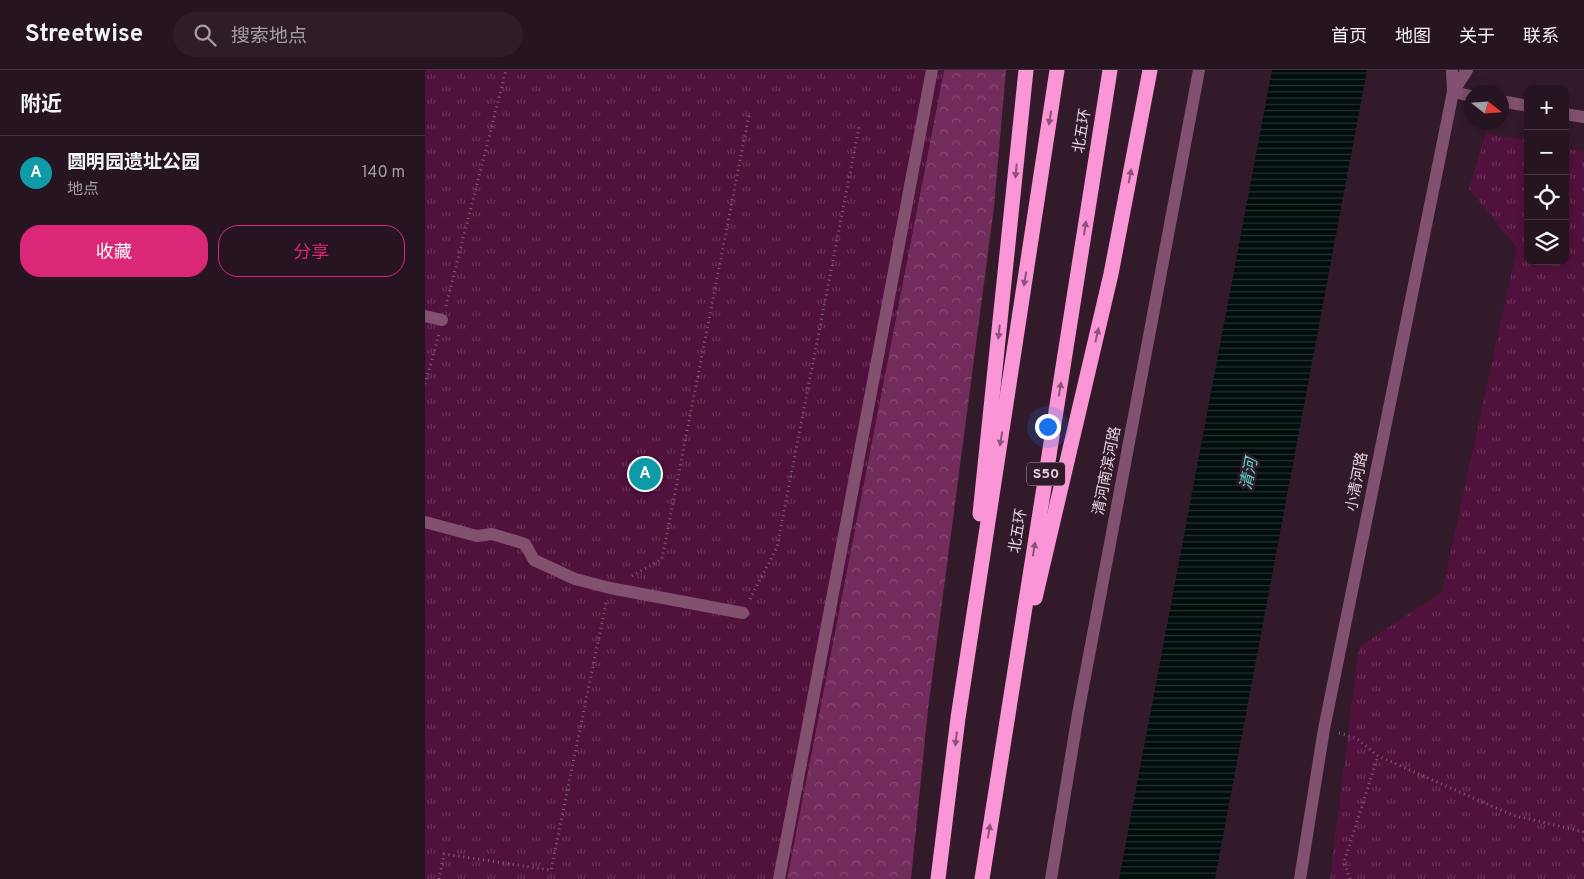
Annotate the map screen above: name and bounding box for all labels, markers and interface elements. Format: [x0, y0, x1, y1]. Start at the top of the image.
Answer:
search box [173, 12, 523, 57]
text: Streetwise [25, 20, 143, 50]
icon: search [191, 21, 219, 49]
text: 搜索地点 [231, 25, 307, 49]
text: 首页 [1331, 26, 1367, 49]
text: 地图 [1395, 26, 1431, 49]
text: 关于 [1459, 26, 1495, 49]
text: 联系 [1523, 26, 1559, 49]
north arrow [1464, 85, 1509, 130]
map controls [1524, 85, 1569, 265]
button: + [1524, 85, 1569, 130]
text: 附近 [20, 92, 62, 119]
street label: 北五环 [1069, 107, 1096, 155]
one-way arrow [1045, 111, 1053, 127]
button: − [1524, 130, 1569, 175]
text: 圆明园遗址公园 [67, 151, 200, 175]
text: A [30, 163, 42, 183]
text: 140 m [362, 163, 405, 183]
one-way arrow [1012, 163, 1020, 179]
one-way arrow [1126, 168, 1134, 184]
button: locate [1524, 175, 1569, 220]
text: 地点 [67, 180, 99, 200]
one-way arrow [1082, 220, 1090, 236]
button: layers [1524, 220, 1569, 265]
button: 收藏 [20, 225, 208, 277]
button: 分享 [218, 225, 405, 277]
one-way arrow [1021, 271, 1029, 287]
one-way arrow [995, 325, 1003, 341]
one-way arrow [1093, 328, 1101, 343]
one-way arrow [1056, 380, 1064, 396]
your location [1035, 414, 1061, 440]
street label: 清河南滨河路 [1090, 425, 1126, 517]
one-way arrow [996, 432, 1004, 448]
street label: 小清河路 [1343, 451, 1373, 513]
water label: 清河 [1237, 453, 1263, 492]
pin: A [629, 455, 661, 493]
road number: S50 [1027, 462, 1065, 486]
street label: 北五环 [1005, 507, 1032, 555]
one-way arrow [1030, 541, 1038, 557]
one-way arrow [952, 731, 960, 747]
one-way arrow [986, 822, 994, 838]

